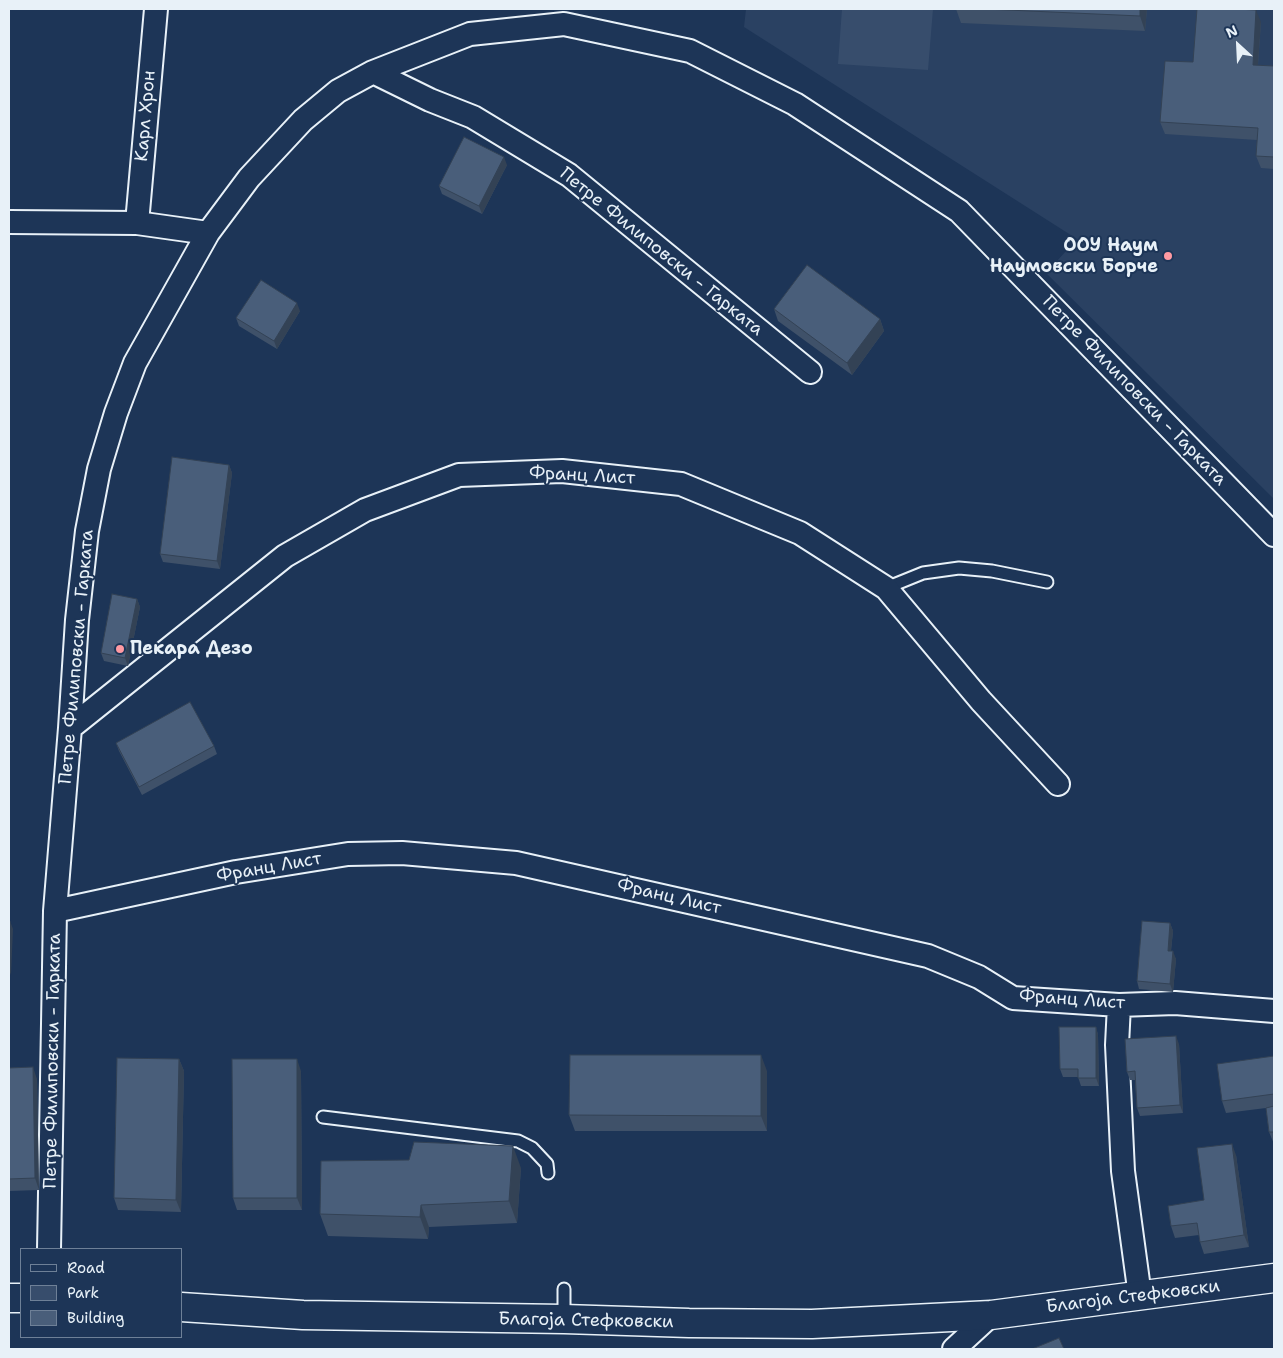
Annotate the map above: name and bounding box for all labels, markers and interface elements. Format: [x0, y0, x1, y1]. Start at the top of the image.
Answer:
north arrow [1213, 20, 1263, 70]
text: N [1223, 21, 1240, 42]
street label: Карл Хрон [131, 70, 161, 162]
street label: Петре Филиповски - Гарката [555, 163, 767, 341]
place label: ООУ Наум Наумовски Борче [990, 235, 1158, 278]
marker: ООУ Наум Наумовски Борче [1162, 250, 1174, 262]
street label: Петре Филиповски - Гарката [1037, 292, 1231, 490]
street label: Франц Лист [528, 462, 636, 490]
street label: Петре Филиповски - Гарката [55, 529, 99, 785]
place label: Пекара Дезо [130, 638, 253, 660]
marker: Пекара Дезо [114, 643, 126, 655]
street label: Франц Лист [215, 848, 323, 888]
street label: Франц Лист [615, 875, 723, 919]
street label: Петре Филиповски - Гарката [40, 933, 66, 1189]
street label: Франц Лист [1018, 986, 1126, 1014]
legend [20, 1248, 182, 1338]
text: Road [67, 1258, 105, 1278]
street label: Благоја Стефковски [1045, 1276, 1221, 1318]
text: Park [67, 1283, 99, 1303]
text: Building [67, 1308, 124, 1328]
street label: Благоја Стефковски [498, 1309, 674, 1333]

